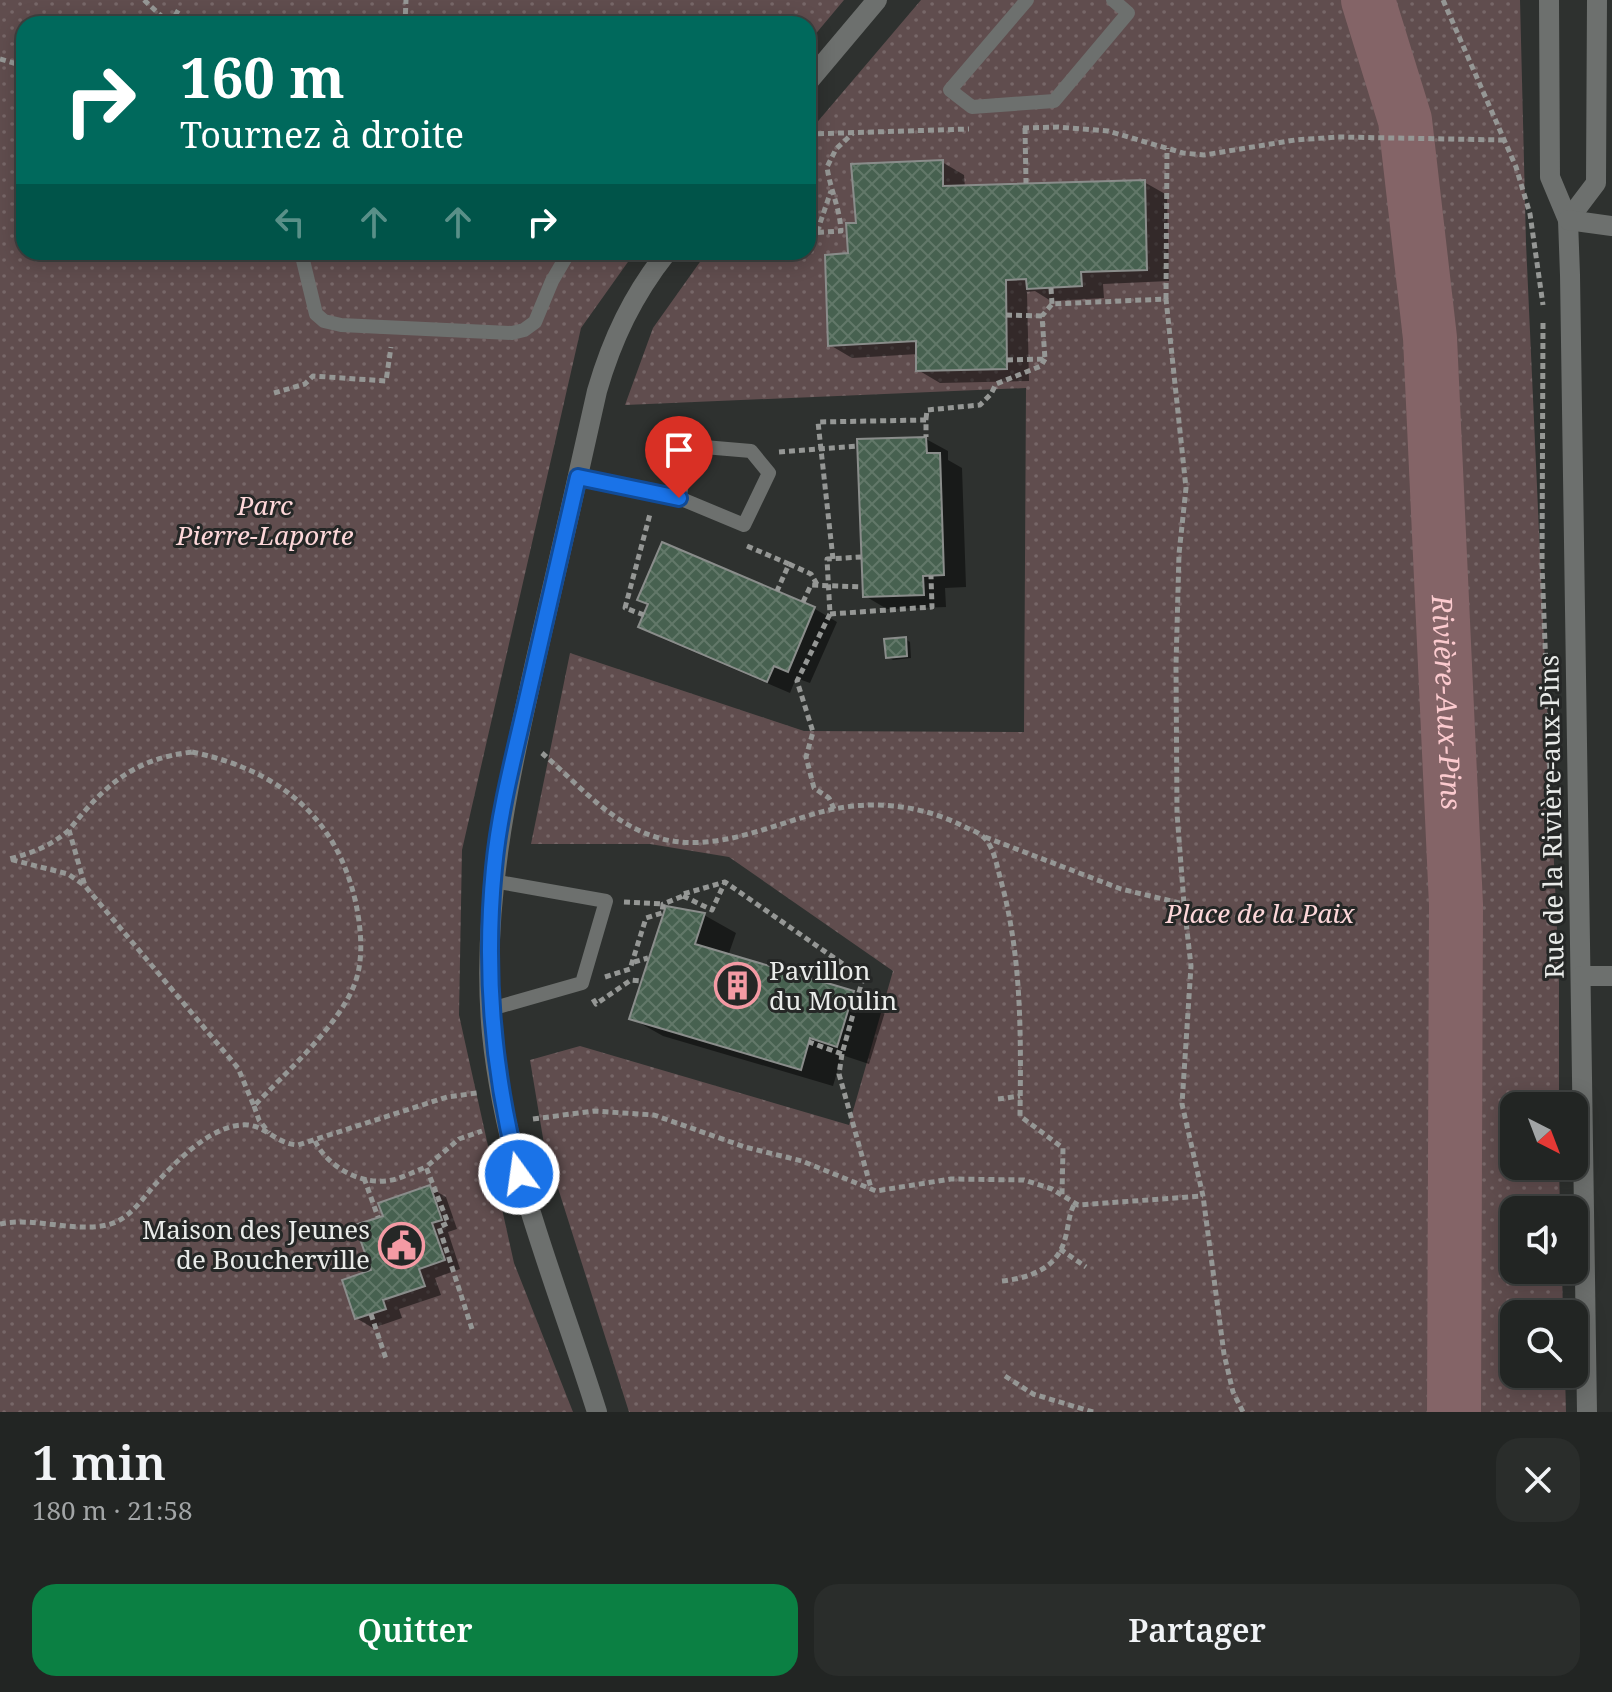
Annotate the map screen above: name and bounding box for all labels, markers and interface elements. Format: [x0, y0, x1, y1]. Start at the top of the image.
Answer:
text: 160 m [180, 38, 345, 114]
icon: right [48, 48, 152, 152]
text: Tournez à droite [180, 110, 464, 159]
icon: left [268, 200, 312, 244]
icon: ahead [352, 200, 396, 244]
icon: ahead [436, 200, 480, 244]
icon: right [520, 200, 564, 244]
pin [645, 416, 713, 498]
icon: arrive [657, 428, 701, 472]
park label: Parc Pierre-Laporte [175, 487, 354, 553]
water label: Rivière-Aux-Pins [1424, 593, 1472, 811]
street label: Rue de la Rivière-aux-Pins [1530, 655, 1572, 979]
park label: Place de la Paix [1165, 895, 1355, 931]
place label: Pavillon du Moulin [769, 952, 898, 1018]
building icon: Pavillon du Moulin [714, 962, 762, 1010]
north arrow [1500, 1092, 1588, 1180]
map controls [1500, 1092, 1588, 1388]
position arrow [477, 1132, 561, 1216]
button: sound [1500, 1196, 1588, 1284]
place label: Maison des Jeunes de Boucherville [142, 1211, 370, 1277]
public building icon: Maison des Jeunes de Boucherville [377, 1221, 425, 1269]
button: search [1500, 1300, 1588, 1388]
text: 1 min [32, 1429, 166, 1494]
button: close [1496, 1438, 1580, 1522]
text: 180 m · 21:58 [32, 1492, 193, 1528]
button: Quitter [32, 1584, 798, 1676]
button: Partager [814, 1584, 1580, 1676]

